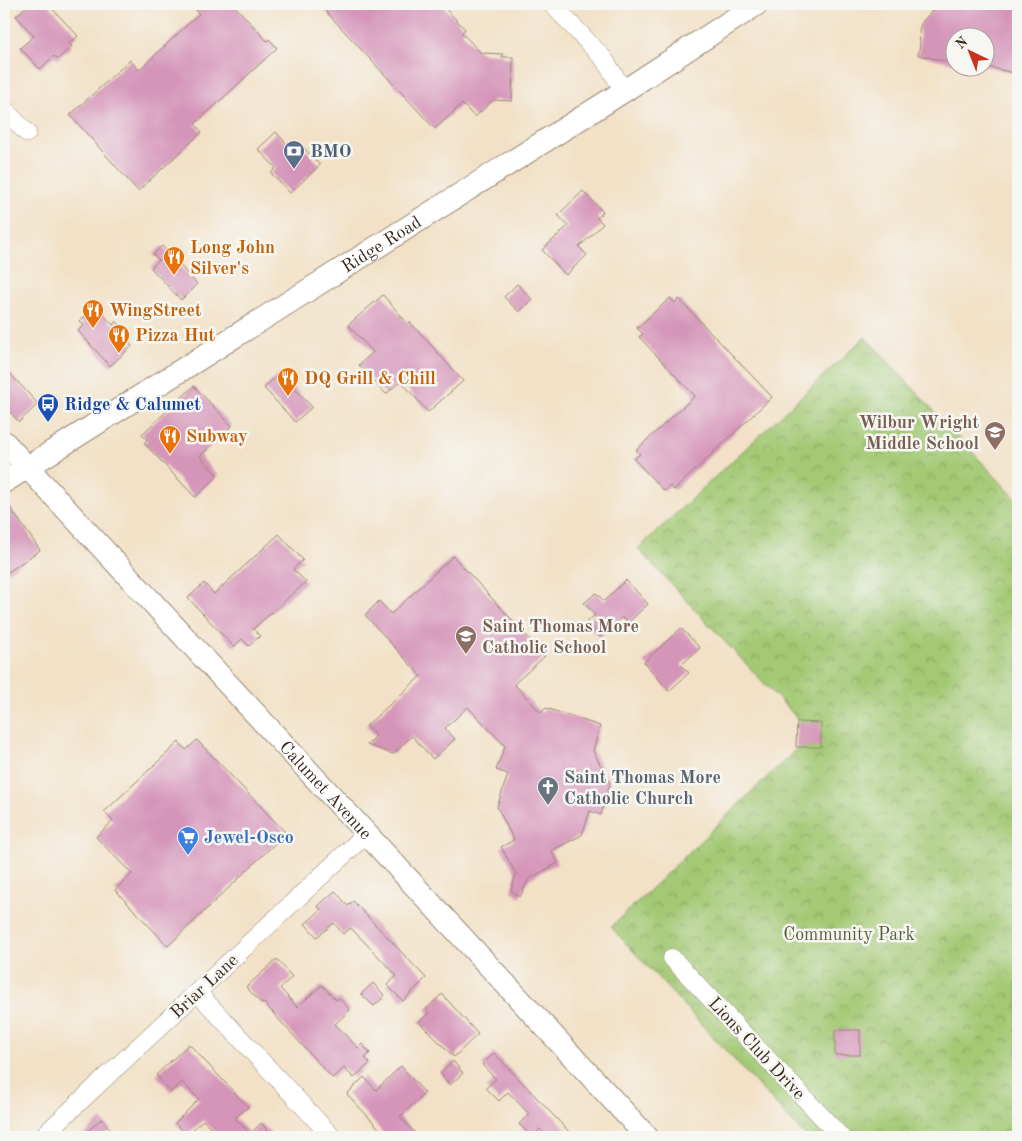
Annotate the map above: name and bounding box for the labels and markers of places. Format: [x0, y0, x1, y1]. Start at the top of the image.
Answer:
bank icon: BMO [282, 139, 306, 170]
place label: BMO [310, 143, 352, 161]
place label: Long John Silver's [190, 239, 275, 278]
restaurant icon: Long John Silver's [162, 245, 186, 276]
restaurant icon: WingStreet [81, 298, 105, 329]
place label: WingStreet [109, 302, 202, 320]
restaurant icon: Pizza Hut [107, 323, 131, 354]
place label: Pizza Hut [135, 327, 215, 345]
restaurant icon: DQ Grill & Chill [276, 366, 300, 397]
place label: DQ Grill & Chill [304, 370, 436, 388]
bus stop icon: Ridge & Calumet [36, 392, 60, 423]
place label: Ridge & Calumet [64, 396, 201, 414]
place label: Wilbur Wright Middle School [859, 414, 979, 453]
school or university icon: Wilbur Wright Middle School [983, 420, 1007, 451]
restaurant icon: Subway [158, 424, 182, 455]
place label: Subway [186, 428, 248, 446]
place label: Saint Thomas More Catholic School [482, 618, 639, 657]
school or university icon: Saint Thomas More Catholic School [454, 624, 478, 655]
place label: Saint Thomas More Catholic Church [564, 769, 721, 808]
church icon: Saint Thomas More Catholic Church [536, 775, 560, 806]
supermarket icon: Jewel-Osco [176, 825, 200, 856]
place label: Jewel-Osco [204, 829, 294, 847]

